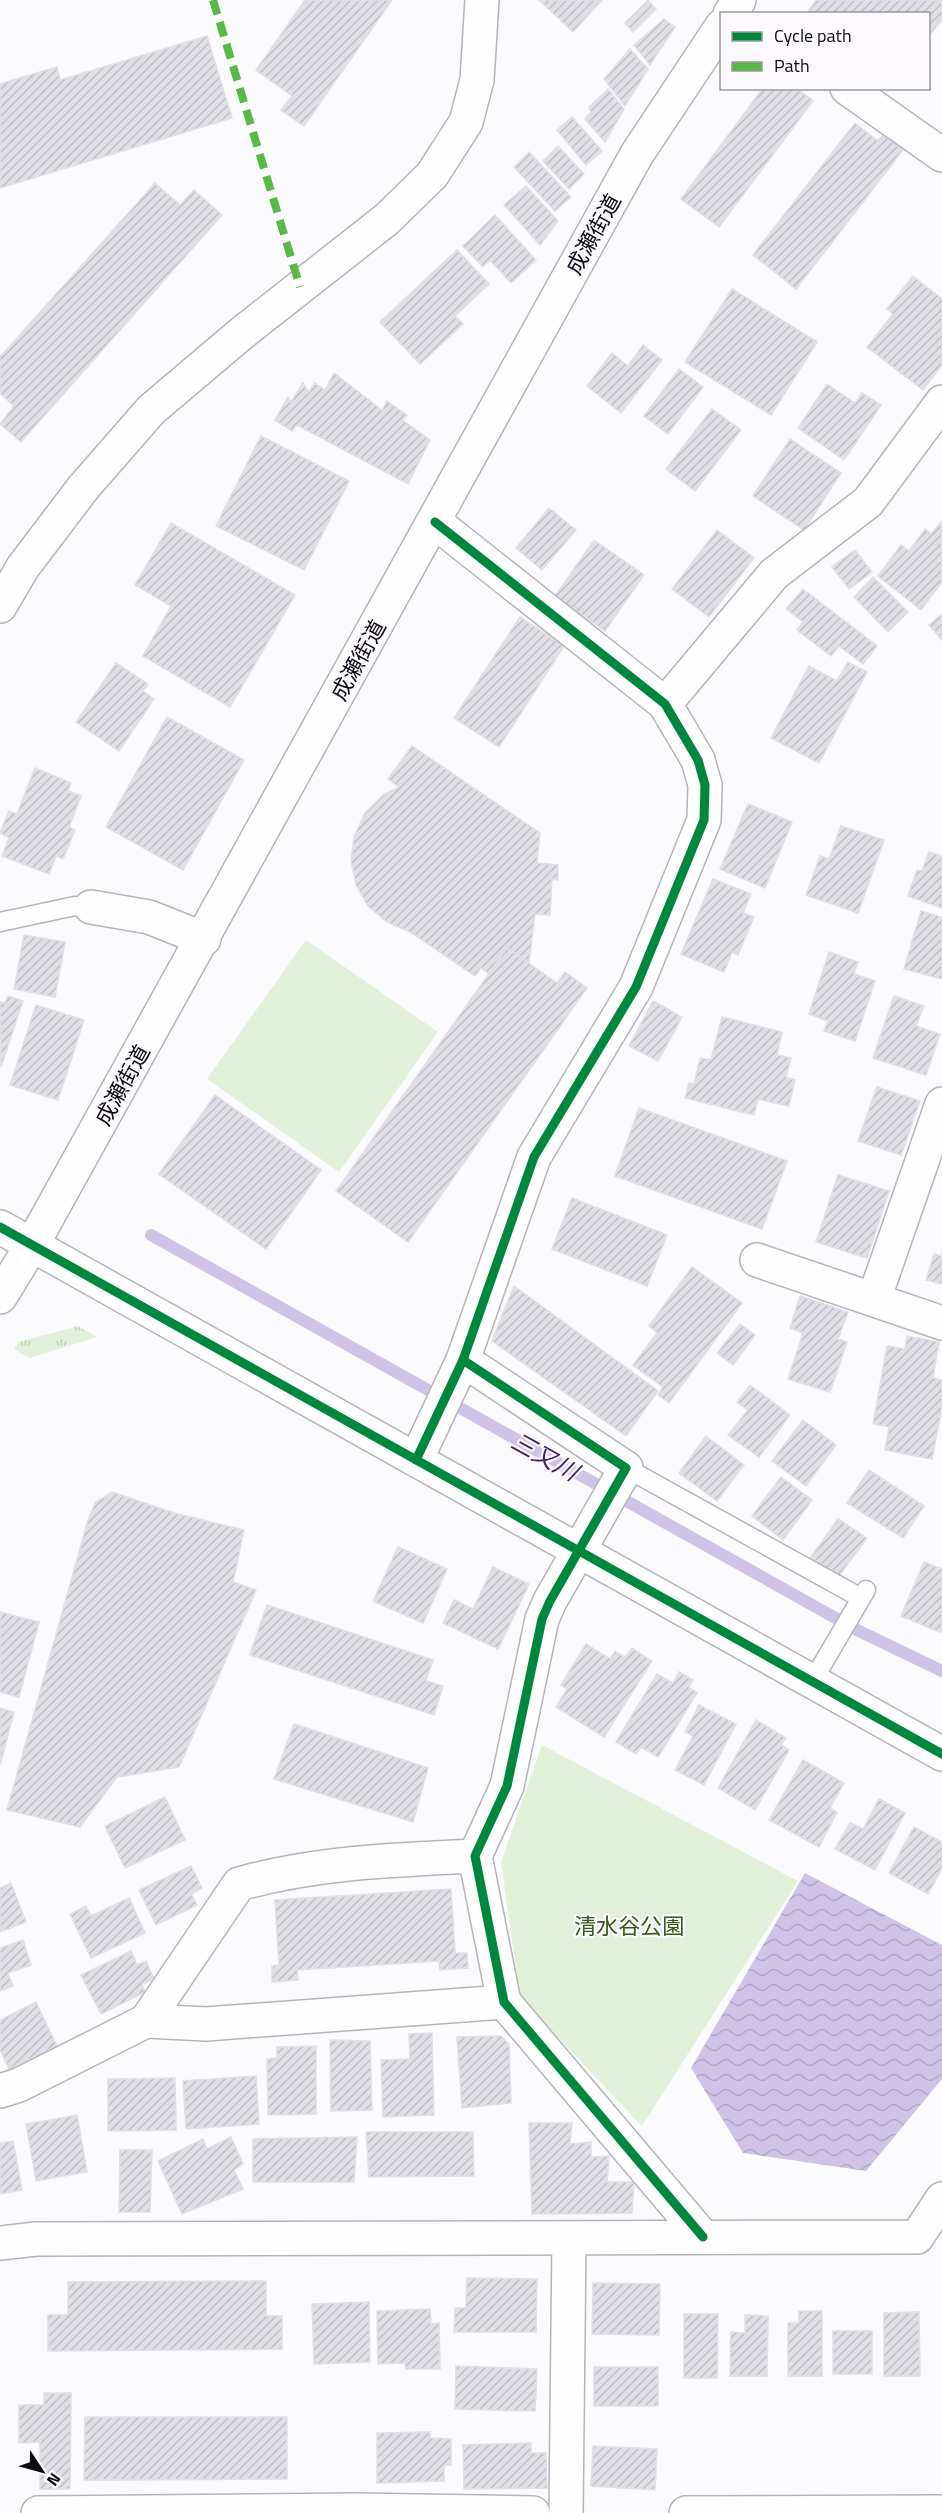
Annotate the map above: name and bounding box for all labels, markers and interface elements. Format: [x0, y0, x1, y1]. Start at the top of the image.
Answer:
legend [720, 12, 930, 90]
text: Cycle path [774, 22, 852, 49]
text: Path [774, 52, 810, 79]
street label: 成瀬街道 [557, 187, 629, 281]
street label: 成瀬街道 [322, 613, 394, 707]
street label: 成瀬街道 [86, 1038, 158, 1132]
water label: 三又川 [505, 1423, 588, 1491]
park label: 清水谷公園 [574, 1909, 684, 1943]
north arrow [12, 2441, 72, 2501]
text: N [41, 2468, 67, 2491]

